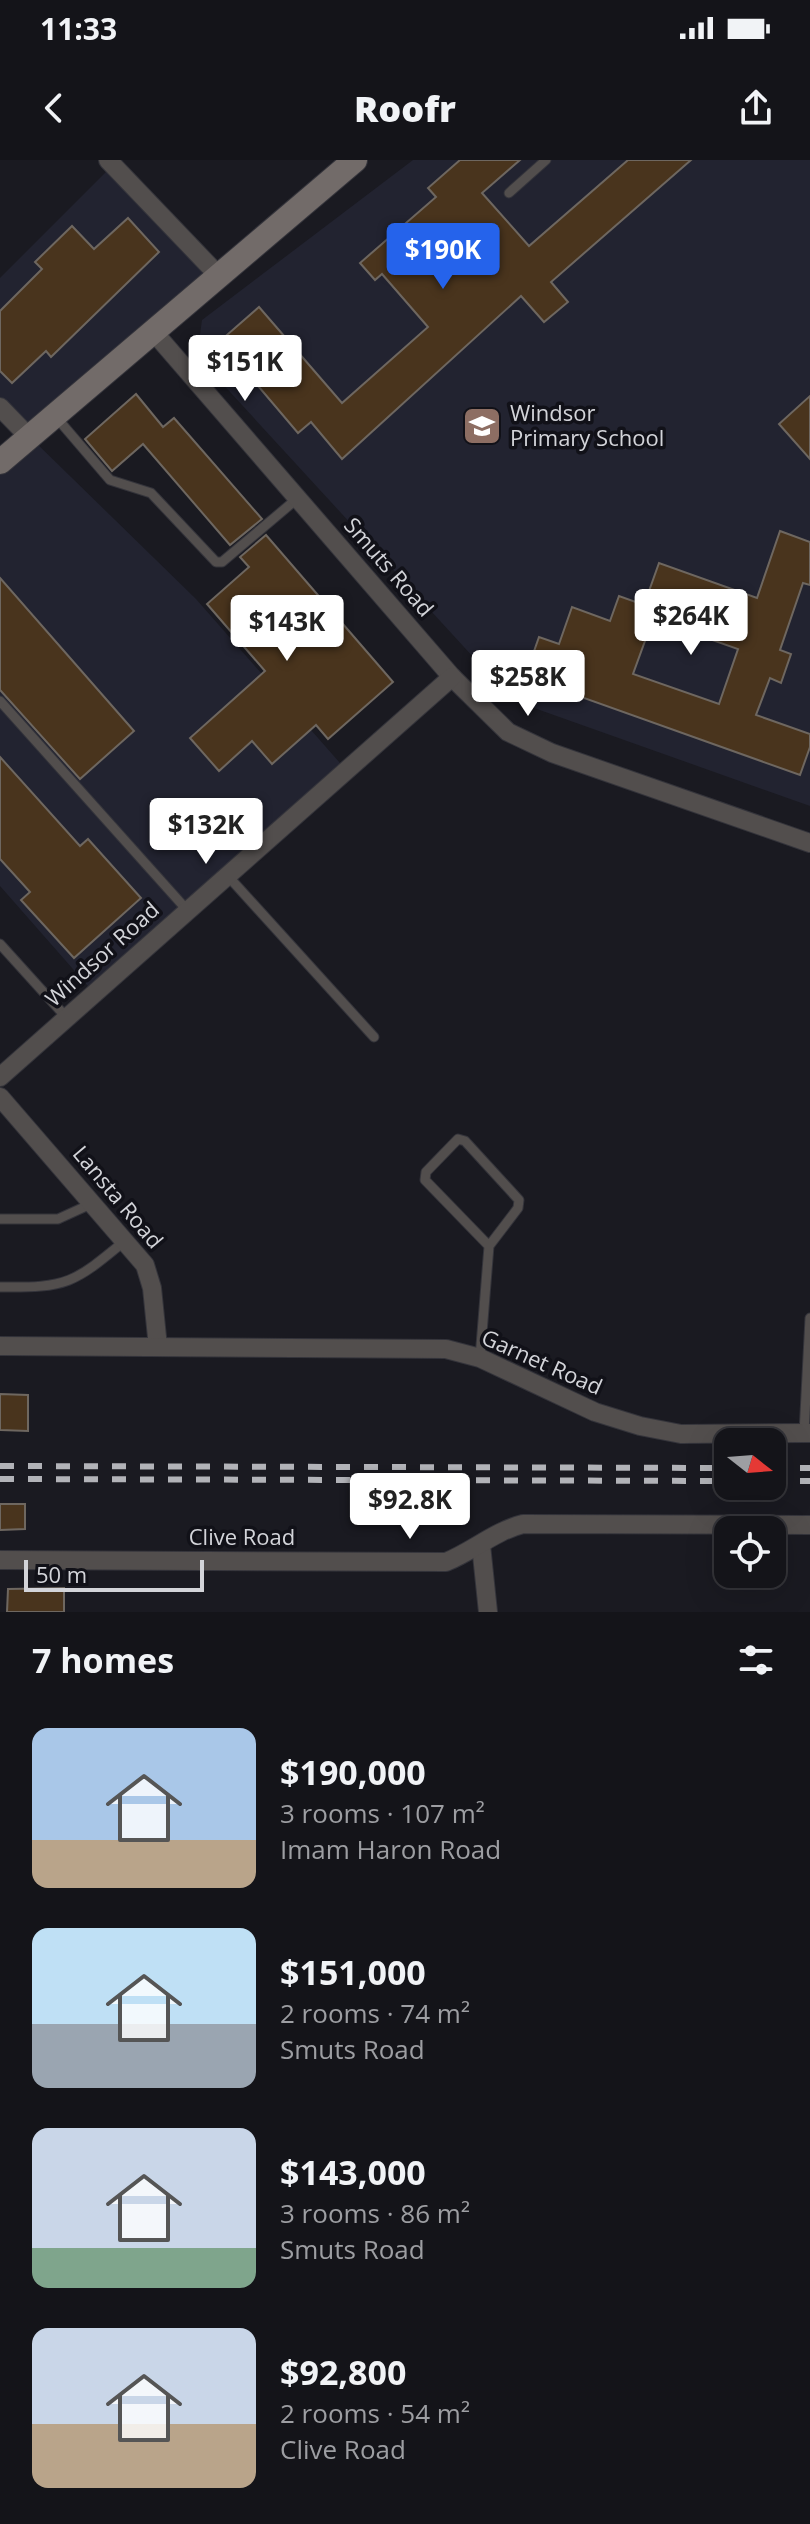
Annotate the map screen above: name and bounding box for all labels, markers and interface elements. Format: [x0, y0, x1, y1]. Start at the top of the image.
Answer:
text: 11:33 [40, 8, 117, 49]
text: Roofr [354, 84, 456, 133]
icon: back [32, 86, 76, 130]
icon: share [734, 86, 778, 130]
pin: $190K [387, 223, 499, 291]
text: $190K [405, 231, 481, 267]
pin: $151K [189, 335, 301, 403]
text: $151K [207, 343, 283, 379]
place label: Windsor Primary School [510, 397, 664, 452]
school or university icon: Windsor Primary School [461, 405, 503, 447]
street label: Smuts Road [338, 510, 441, 622]
pin: $264K [635, 589, 747, 657]
pin: $143K [231, 595, 343, 663]
text: $264K [653, 597, 729, 633]
text: $143K [249, 603, 325, 639]
pin: $258K [472, 650, 584, 718]
text: $258K [490, 658, 566, 694]
pin: $132K [150, 798, 262, 866]
text: $132K [168, 806, 244, 842]
street label: Windsor Road [38, 894, 165, 1012]
street label: Lansta Road [67, 1138, 171, 1254]
street label: Garnet Road [477, 1321, 607, 1401]
north arrow [714, 1428, 786, 1500]
map controls [714, 1428, 786, 1588]
pin: $92.8K [345, 1473, 475, 1541]
text: $92.8K [368, 1481, 452, 1517]
button: locate [714, 1516, 786, 1588]
street label: Clive Road [189, 1521, 295, 1551]
scale bar [24, 1556, 204, 1592]
text: 50 m [36, 1559, 87, 1589]
text: 7 homes [32, 1637, 174, 1683]
icon: filters [734, 1638, 778, 1682]
text: $190,000 [280, 1749, 426, 1795]
icon: home [96, 1760, 192, 1856]
text: 3 rooms · 107 m² [280, 1795, 485, 1831]
text: Imam Haron Road [280, 1831, 501, 1867]
text: $151,000 [280, 1949, 426, 1995]
icon: home [96, 1960, 192, 2056]
text: 2 rooms · 74 m² [280, 1995, 470, 2031]
text: Smuts Road [280, 2031, 425, 2067]
text: $143,000 [280, 2149, 426, 2195]
icon: home [96, 2160, 192, 2256]
text: 3 rooms · 86 m² [280, 2195, 470, 2231]
text: Smuts Road [280, 2231, 425, 2267]
text: $92,800 [280, 2349, 406, 2395]
icon: home [96, 2360, 192, 2456]
text: 2 rooms · 54 m² [280, 2395, 470, 2431]
text: Clive Road [280, 2431, 406, 2467]

